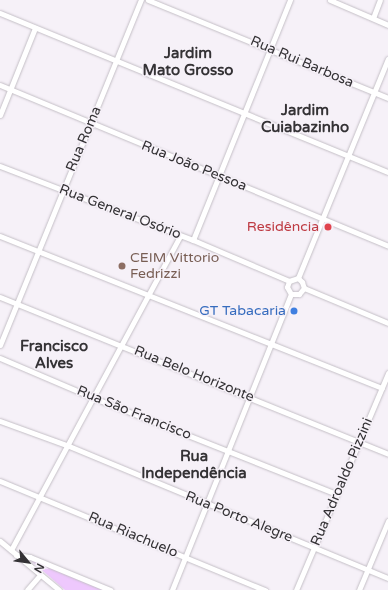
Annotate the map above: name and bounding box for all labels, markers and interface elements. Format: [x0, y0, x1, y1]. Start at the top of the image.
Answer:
street label: Rua Rui Barbosa [248, 33, 356, 91]
district label: Jardim Mato Grosso [143, 44, 233, 79]
district label: Jardim Cuiabazinho [261, 101, 349, 136]
street label: Rua Roma [63, 104, 105, 174]
street label: Rua João Pessoa [139, 137, 249, 195]
street label: Rua General Osório [57, 181, 183, 243]
place label: Residência [247, 219, 319, 235]
marker: Residência [322, 221, 334, 233]
place label: CEIM Vittorio Fedrizzi [130, 250, 219, 282]
marker: CEIM Vittorio Fedrizzi [117, 261, 127, 271]
place label: GT Tabacaria [199, 303, 286, 319]
marker: GT Tabacaria [289, 306, 299, 316]
district label: Francisco Alves [20, 337, 88, 372]
street label: Rua Belo Horizonte [132, 342, 256, 406]
street label: Rua São Francisco [74, 382, 194, 444]
street label: Rua Adroaldo Pizzini [307, 416, 377, 548]
district label: Rua Independência [141, 447, 247, 482]
street label: Rua Porto Alegre [183, 488, 295, 546]
street label: Rua Riachuelo [86, 509, 180, 561]
north arrow [8, 542, 48, 582]
text: N [31, 561, 47, 575]

